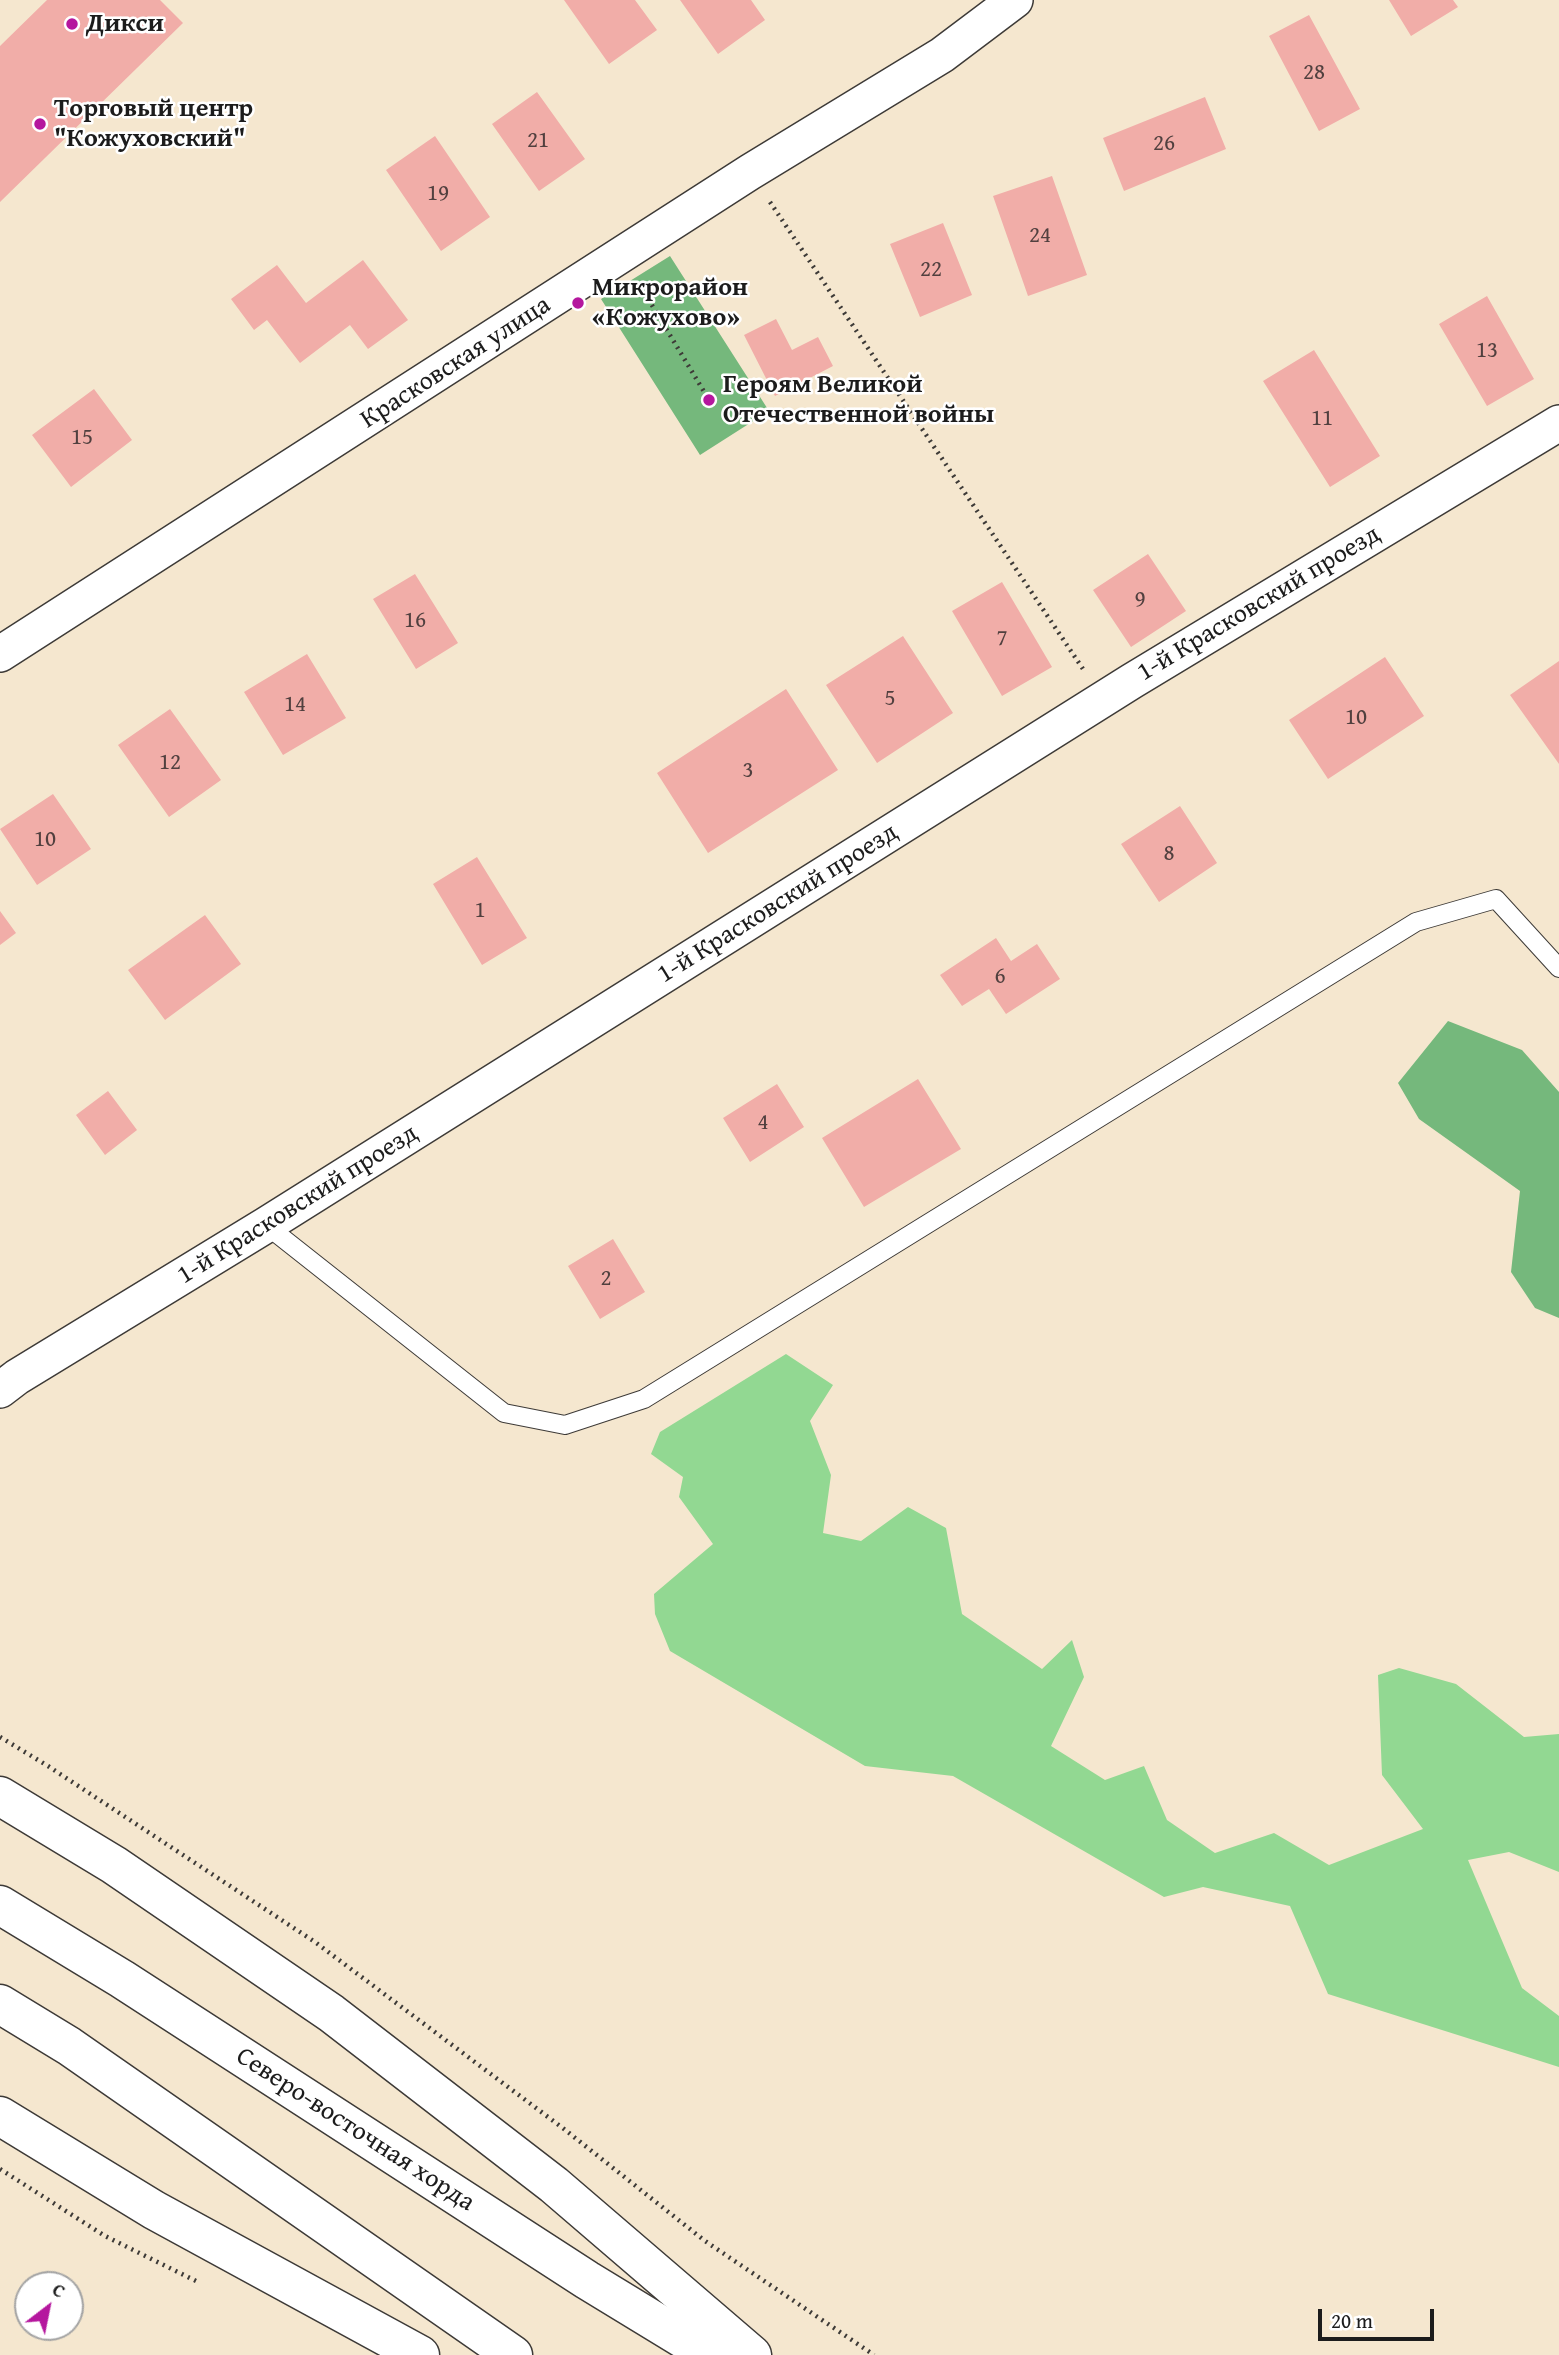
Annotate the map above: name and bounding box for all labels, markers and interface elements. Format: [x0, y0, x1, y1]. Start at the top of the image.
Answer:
place label: Дикси [86, 8, 164, 40]
marker: Дикси [64, 16, 80, 32]
house number: 28 [1303, 59, 1325, 87]
place label: Торговый центр "Кожуховский" [54, 93, 253, 154]
marker: Торговый центр "Кожуховский" [32, 116, 48, 132]
house number: 21 [527, 127, 549, 155]
house number: 26 [1153, 130, 1175, 158]
house number: 19 [427, 180, 449, 208]
house number: 24 [1029, 222, 1051, 250]
house number: 22 [920, 256, 942, 284]
place label: Микрорайон «Кожухово» [592, 272, 748, 334]
street label: Красковская улица [355, 290, 557, 436]
marker: Микрорайон «Кожухово» [570, 295, 586, 311]
house number: 13 [1476, 337, 1498, 365]
place label: Героям Великой Отечественной войны [723, 369, 994, 430]
marker: Героям Великой Отечественной войны [701, 392, 717, 408]
house number: 11 [1311, 405, 1333, 433]
house number: 15 [71, 424, 93, 452]
street label: 1-й Красковский проезд [1132, 519, 1386, 689]
house number: 9 [1134, 586, 1146, 614]
house number: 16 [404, 607, 426, 635]
house number: 7 [996, 625, 1008, 653]
house number: 5 [884, 685, 896, 713]
house number: 14 [284, 691, 306, 719]
house number: 10 [1345, 704, 1367, 732]
house number: 12 [159, 749, 181, 777]
house number: 3 [742, 757, 754, 785]
street label: 1-й Красковский проезд [652, 817, 904, 991]
house number: 10 [34, 826, 56, 854]
house number: 8 [1163, 840, 1175, 868]
house number: 1 [474, 897, 486, 925]
house number: 6 [994, 963, 1006, 991]
house number: 4 [757, 1109, 769, 1137]
street label: 1-й Красковский проезд [172, 1118, 424, 1292]
house number: 2 [600, 1265, 612, 1293]
street label: Северо-восточная хорда [230, 2041, 480, 2219]
north arrow [14, 2271, 84, 2341]
text: С [47, 2275, 71, 2305]
scale bar [1321, 2296, 1436, 2340]
text: 20 m [1331, 2305, 1373, 2336]

